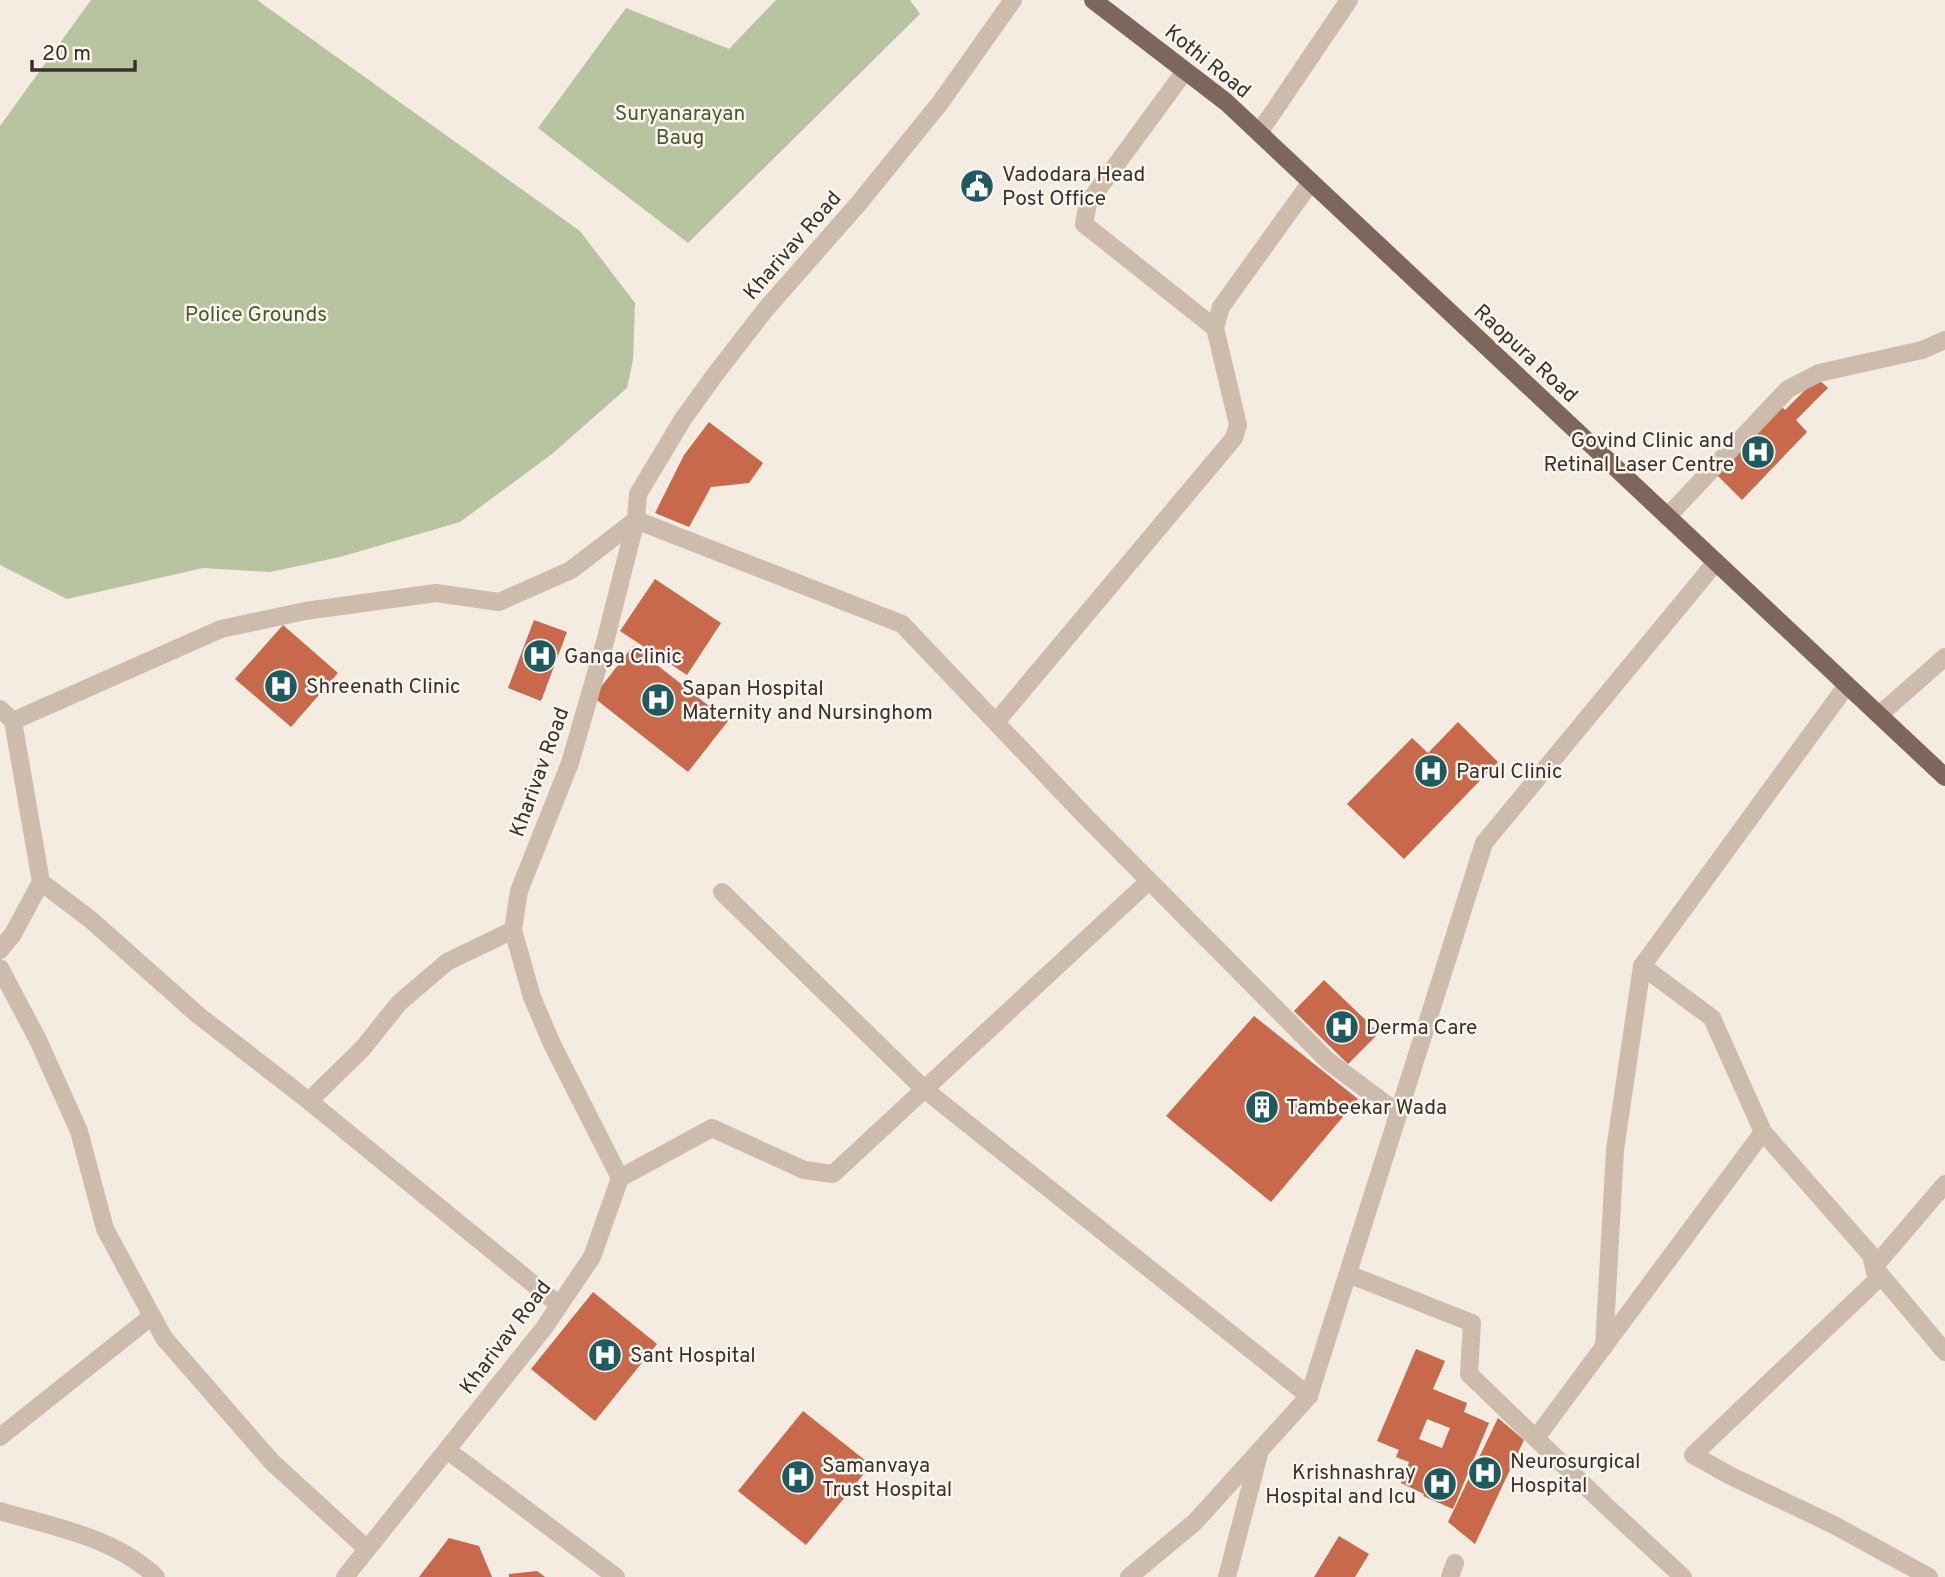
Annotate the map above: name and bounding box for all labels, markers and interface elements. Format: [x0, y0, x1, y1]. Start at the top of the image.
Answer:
street label: Kothi Road [1159, 19, 1256, 105]
scale bar [32, 28, 135, 72]
text: 20 m [42, 41, 91, 68]
park label: Suryanarayan Baug [615, 101, 745, 152]
place label: Vadodara Head Post Office [1002, 162, 1145, 213]
public building icon: Vadodara Head Post Office [958, 167, 996, 205]
street label: Kharivav Road [738, 186, 848, 306]
street label: Raopura Road [1467, 299, 1583, 409]
park label: Police Grounds [185, 302, 327, 329]
place label: Govind Clinic and Retinal Laser Centre [1543, 428, 1734, 479]
hospital icon: Govind Clinic and Retinal Laser Centre [1739, 433, 1777, 471]
hospital icon: Ganga Clinic [521, 637, 559, 675]
place label: Ganga Clinic [564, 644, 682, 671]
hospital icon: Shreenath Clinic [262, 667, 300, 705]
place label: Shreenath Clinic [306, 674, 461, 701]
place label: Sapan Hospital Maternity and Nursinghom [682, 676, 933, 727]
hospital icon: Sapan Hospital Maternity and Nursinghom [639, 681, 677, 719]
street label: Kharivav Road [504, 704, 576, 841]
hospital icon: Parul Clinic [1412, 752, 1450, 790]
place label: Parul Clinic [1456, 759, 1562, 786]
hospital icon: Derma Care [1323, 1008, 1361, 1046]
place label: Derma Care [1366, 1015, 1477, 1042]
building icon: Tambeekar Wada [1243, 1088, 1281, 1126]
place label: Tambeekar Wada [1286, 1095, 1447, 1122]
street label: Kharivav Road [454, 1275, 558, 1400]
hospital icon: Sant Hospital [586, 1336, 624, 1374]
place label: Sant Hospital [630, 1343, 756, 1370]
place label: Neurosurgical Hospital [1510, 1449, 1641, 1500]
place label: Samanvaya Trust Hospital [822, 1453, 952, 1504]
hospital icon: Neurosurgical Hospital [1466, 1454, 1504, 1492]
hospital icon: Samanvaya Trust Hospital [779, 1458, 817, 1496]
place label: Krishnashray Hospital and Icu [1265, 1460, 1416, 1511]
hospital icon: Krishnashray Hospital and Icu [1421, 1465, 1459, 1503]

